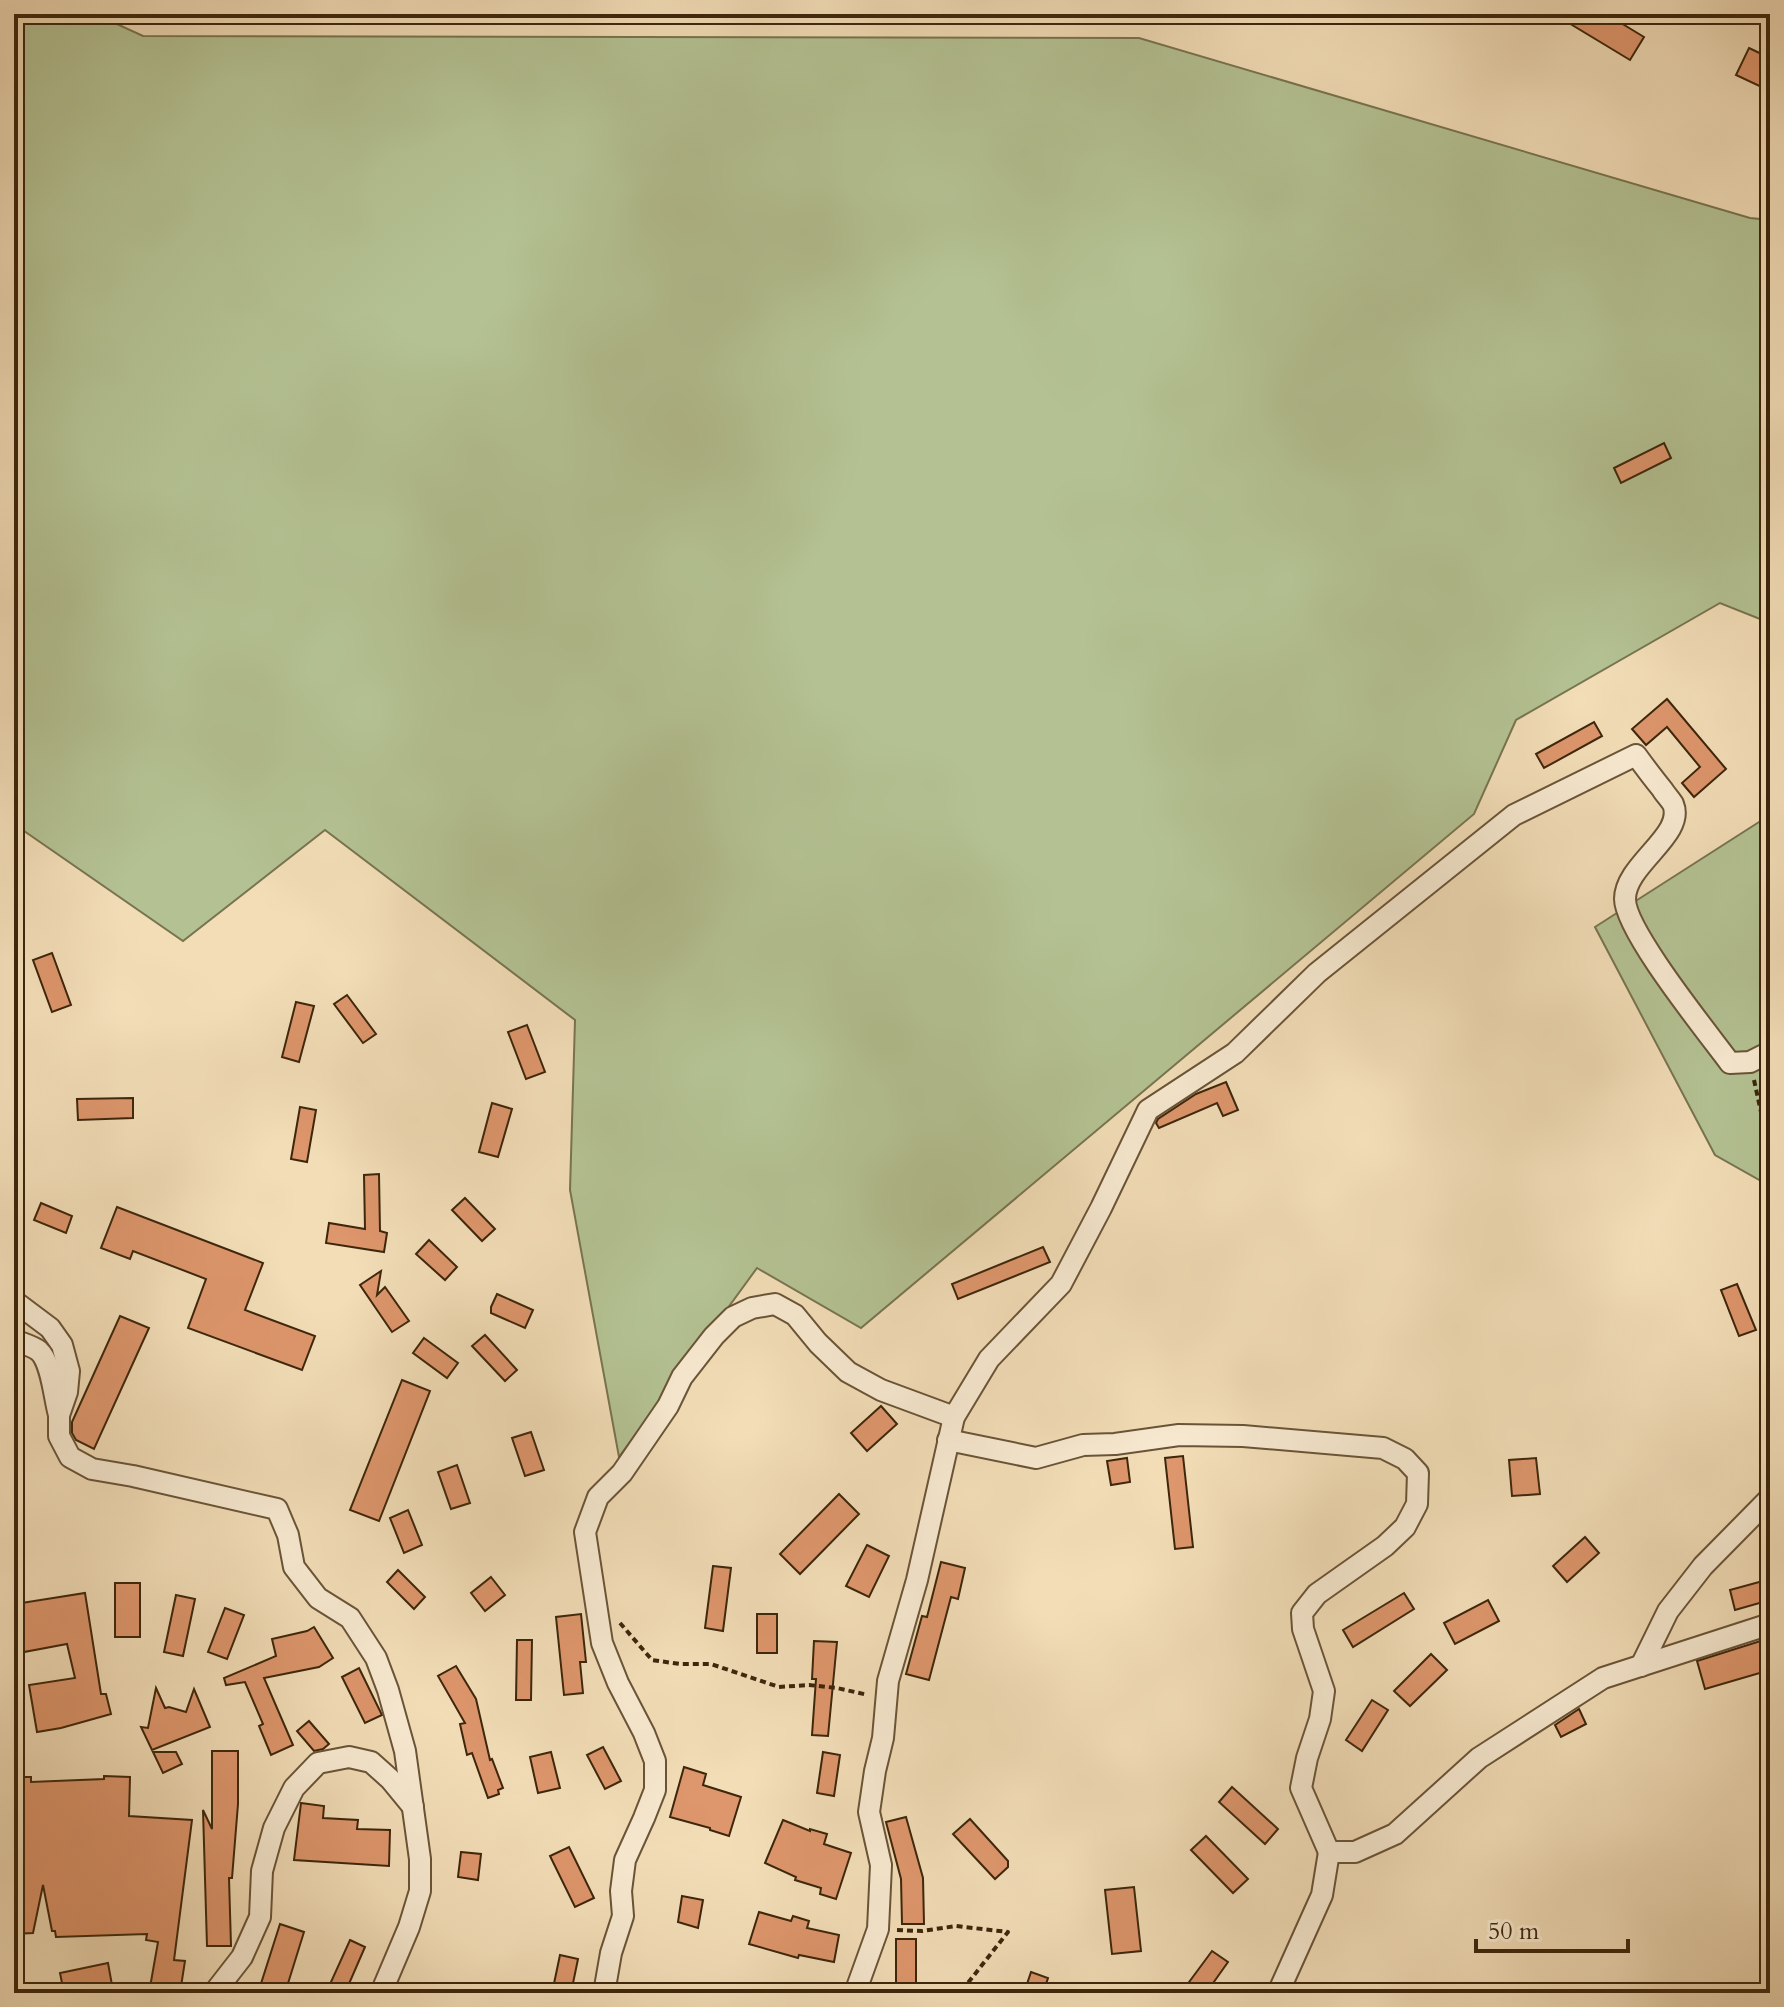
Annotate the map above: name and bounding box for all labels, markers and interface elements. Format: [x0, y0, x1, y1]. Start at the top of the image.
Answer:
scale bar [1476, 1903, 1628, 1953]
text: 50 m [1488, 1915, 1540, 1948]

